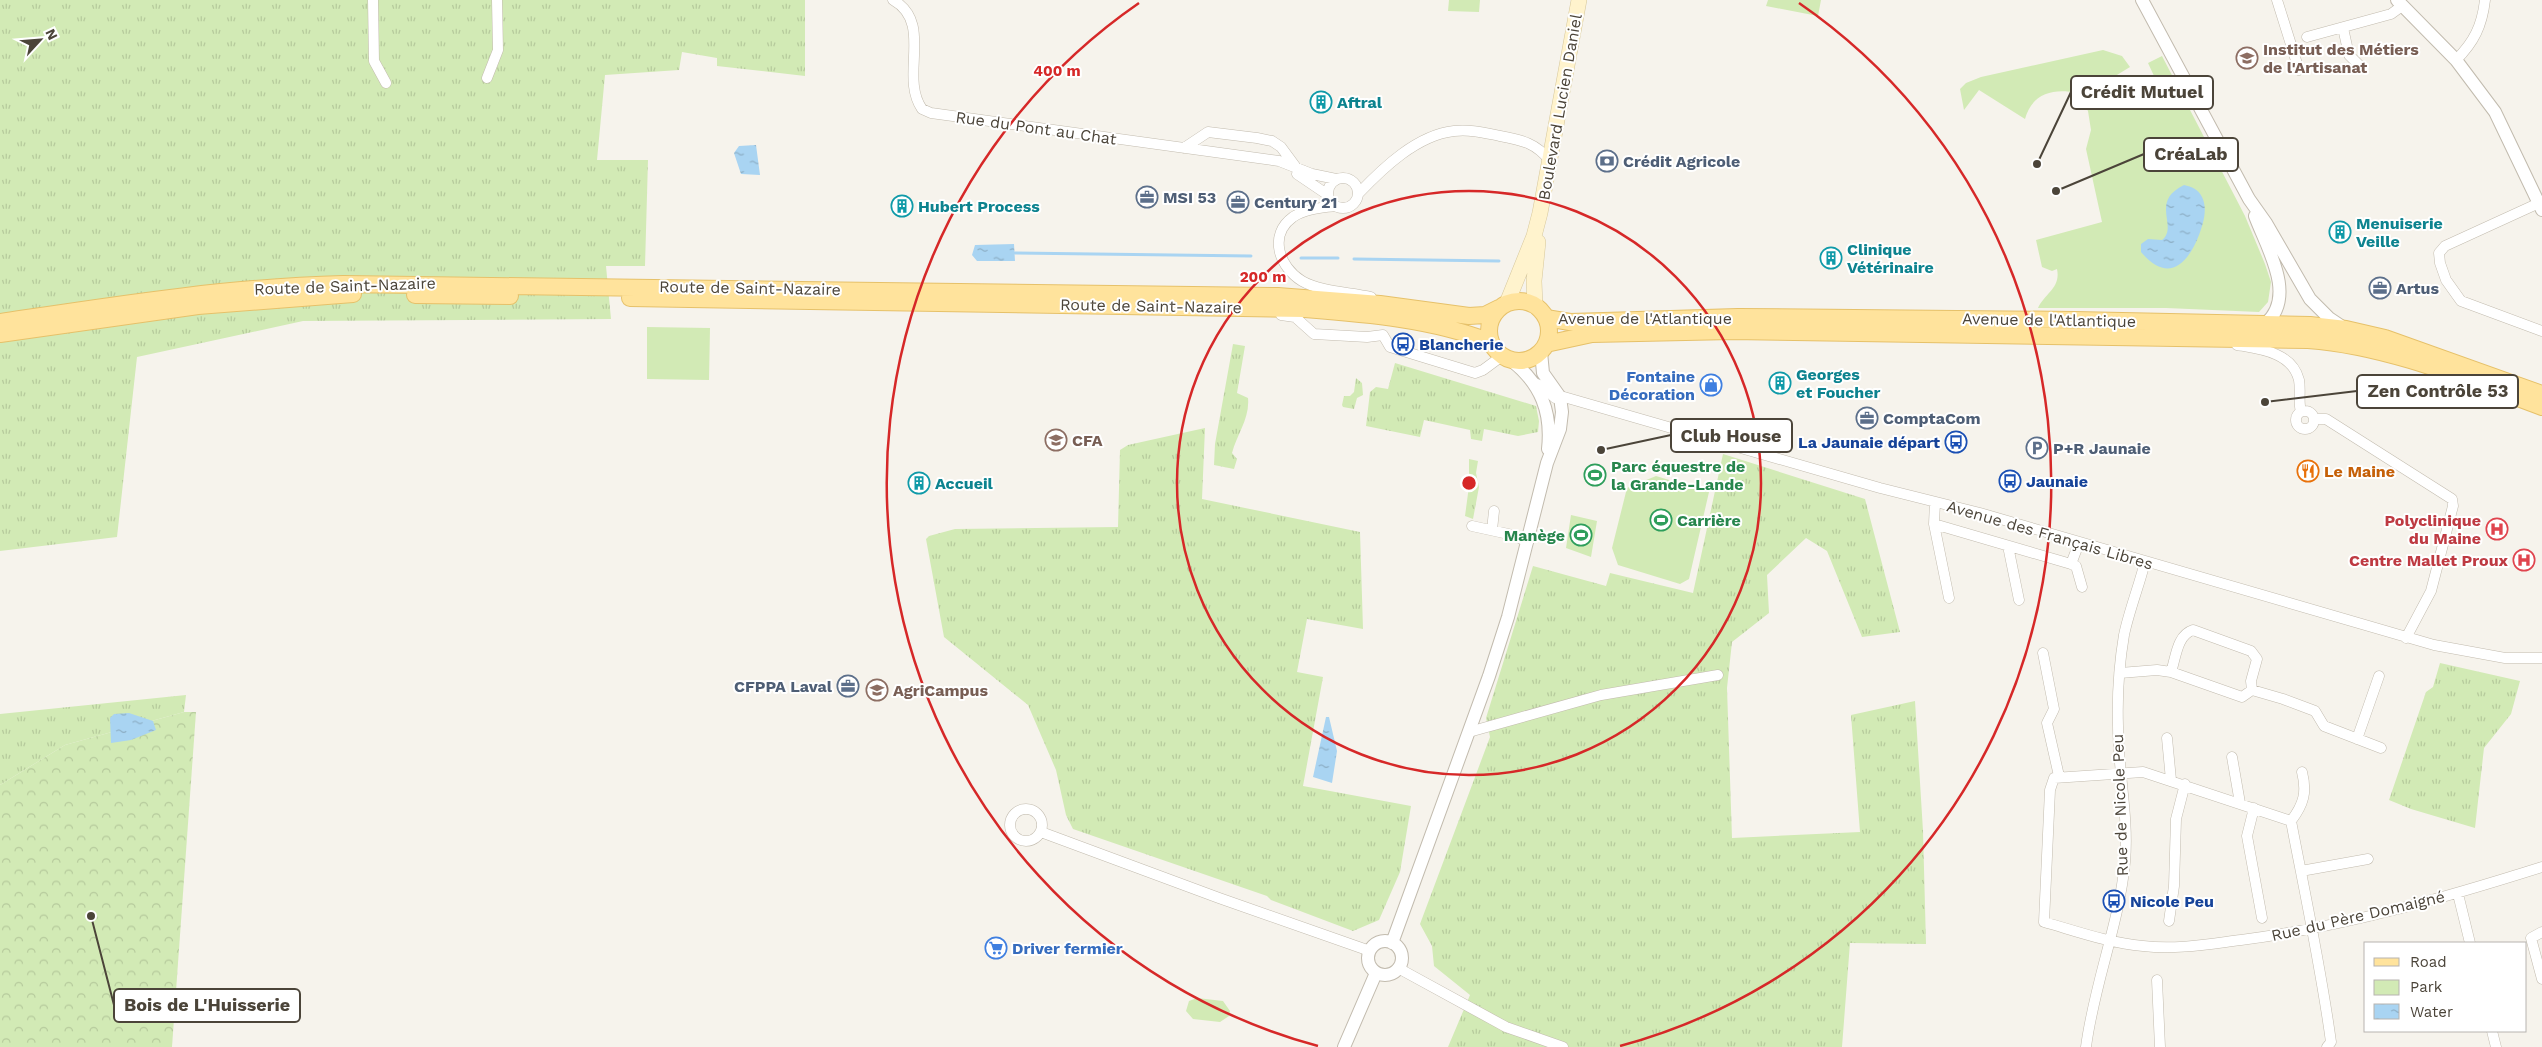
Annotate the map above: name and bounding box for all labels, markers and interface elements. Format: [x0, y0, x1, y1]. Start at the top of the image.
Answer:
street label: Boulevard Lucien Daniel [1534, 12, 1586, 202]
north arrow [15, 15, 65, 65]
text: N [42, 26, 61, 42]
place label: Institut des Métiers de l'Artisanat [2263, 40, 2419, 77]
school or university icon: Institut des Métiers de l'Artisanat [2235, 46, 2259, 70]
text: 400 m [1033, 62, 1081, 80]
callout: Crédit Mutuel [2071, 76, 2213, 109]
text: Crédit Mutuel [2081, 81, 2203, 102]
building icon: Aftral [1309, 90, 1333, 114]
place label: Aftral [1337, 93, 1383, 112]
street label: Rue du Pont au Chat [954, 107, 1118, 149]
callout: CréaLab [2144, 138, 2238, 171]
text: CréaLab [2154, 143, 2228, 164]
bank icon: Crédit Agricole [1595, 149, 1619, 173]
place label: Crédit Agricole [1623, 152, 1740, 171]
office icon: MSI 53 [1135, 185, 1159, 209]
place label: MSI 53 [1163, 188, 1216, 207]
office icon: Century 21 [1226, 190, 1250, 214]
place label: Century 21 [1254, 193, 1337, 212]
building icon: Hubert Process [890, 194, 914, 218]
place label: Hubert Process [918, 197, 1040, 216]
place label: Menuiserie Veille [2356, 214, 2443, 251]
building icon: Menuiserie Veille [2328, 220, 2352, 244]
place label: Clinique Vétérinaire [1847, 240, 1934, 277]
building icon: Clinique Vétérinaire [1819, 246, 1843, 270]
text: 200 m [1240, 268, 1286, 286]
street label: Route de Saint-Nazaire [254, 273, 436, 299]
office icon: Artus [2368, 276, 2392, 300]
street label: Route de Saint-Nazaire [659, 277, 841, 299]
place label: Artus [2396, 279, 2439, 298]
street label: Route de Saint-Nazaire [1060, 295, 1242, 317]
street label: Avenue de l'Atlantique [1558, 309, 1732, 328]
street label: Avenue de l'Atlantique [1962, 309, 2136, 331]
bus stop icon: Blancherie [1391, 332, 1415, 356]
place label: Blancherie [1419, 335, 1504, 354]
place label: Georges et Foucher [1796, 365, 1880, 402]
place label: Fontaine Décoration [1609, 367, 1695, 404]
building icon: Georges et Foucher [1768, 371, 1792, 395]
shop icon: Fontaine Décoration [1699, 373, 1723, 397]
callout: Zen Contrôle 53 [2357, 375, 2518, 408]
text: Zen Contrôle 53 [2367, 380, 2509, 401]
office icon: ComptaCom [1855, 406, 1879, 430]
place label: ComptaCom [1883, 409, 1980, 428]
callout: Club House [1671, 419, 1792, 452]
text: Club House [1681, 425, 1781, 446]
school or university icon: CFA [1044, 428, 1068, 452]
bus stop icon: La Jaunaie départ [1944, 430, 1968, 454]
place label: CFA [1072, 431, 1103, 450]
place label: La Jaunaie départ [1798, 433, 1940, 452]
parking icon: P+R Jaunaie [2025, 436, 2049, 460]
place label: P+R Jaunaie [2053, 439, 2151, 458]
place label: Parc équestre de la Grande-Lande [1611, 457, 1745, 494]
restaurant icon: Le Maine [2296, 459, 2320, 483]
place label: Le Maine [2324, 462, 2395, 481]
sports icon: Parc équestre de la Grande-Lande [1583, 463, 1607, 487]
bus stop icon: Jaunaie [1998, 469, 2022, 493]
building icon: Accueil [907, 471, 931, 495]
place label: Jaunaie [2026, 472, 2088, 491]
place label: Accueil [935, 474, 994, 493]
centre of rings [1460, 474, 1478, 492]
street label: Avenue des Français Libres [1945, 496, 2155, 574]
sports icon: Carrière [1649, 508, 1673, 532]
place label: Carrière [1677, 511, 1741, 530]
place label: Polyclinique du Maine [2384, 511, 2481, 548]
hospital icon: Polyclinique du Maine [2485, 517, 2509, 541]
sports icon: Manège [1569, 523, 1593, 547]
place label: Manège [1504, 526, 1565, 545]
hospital icon: Centre Mallet Proux [2512, 548, 2536, 572]
place label: Centre Mallet Proux [2349, 551, 2509, 570]
office icon: CFPPA Laval [836, 674, 860, 698]
place label: CFPPA Laval [734, 677, 833, 696]
school or university icon: AgriCampus [865, 678, 889, 702]
place label: AgriCampus [893, 681, 988, 700]
street label: Rue de Nicole Peu [2108, 733, 2132, 877]
street label: Rue du Père Domaigné [2269, 887, 2447, 945]
bus stop icon: Nicole Peu [2102, 889, 2126, 913]
place label: Nicole Peu [2130, 892, 2214, 911]
supermarket icon: Driver fermier [984, 936, 1008, 960]
place label: Driver fermier [1012, 939, 1123, 958]
legend [2364, 942, 2527, 1032]
text: Road [2410, 953, 2447, 971]
text: Park [2410, 978, 2443, 996]
callout: Bois de L'Huisserie [114, 989, 300, 1022]
text: Bois de L'Huisserie [124, 994, 290, 1015]
text: Water [2410, 1003, 2453, 1021]

